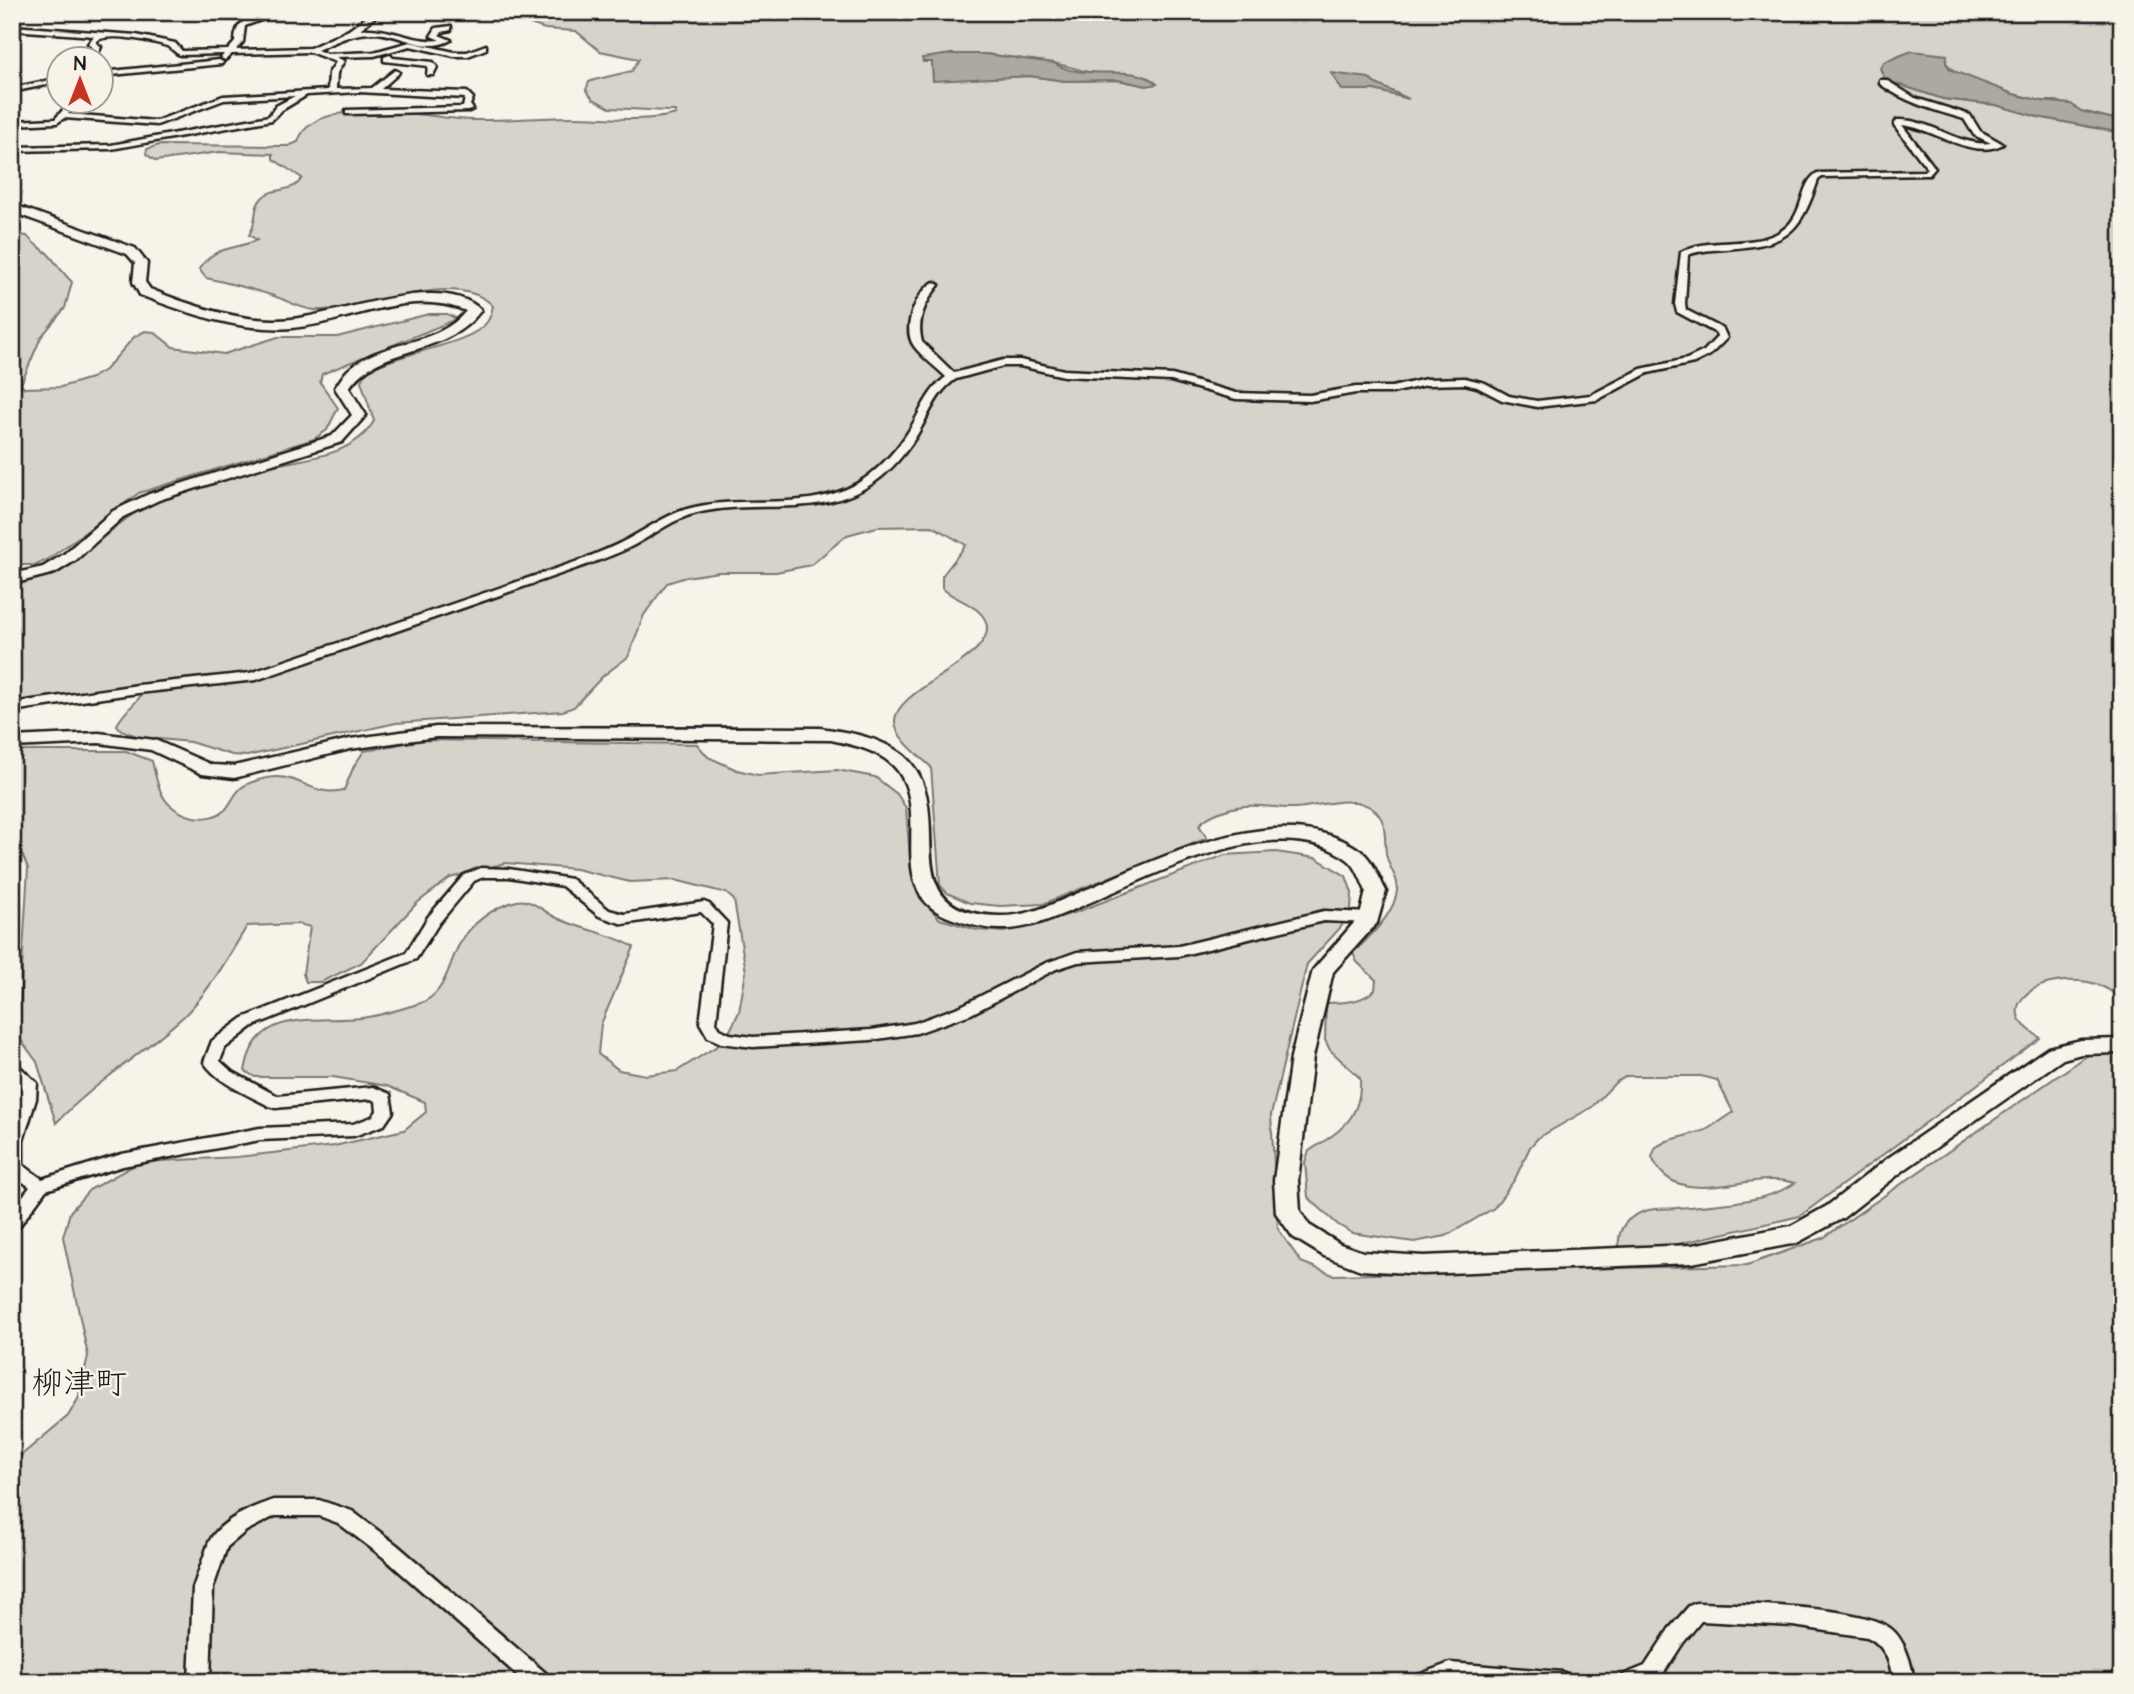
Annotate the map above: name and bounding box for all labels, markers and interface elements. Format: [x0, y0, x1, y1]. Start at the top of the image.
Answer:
north arrow [46, 46, 116, 116]
text: N [74, 51, 86, 78]
district label: 柳津町 [31, 1361, 127, 1406]

